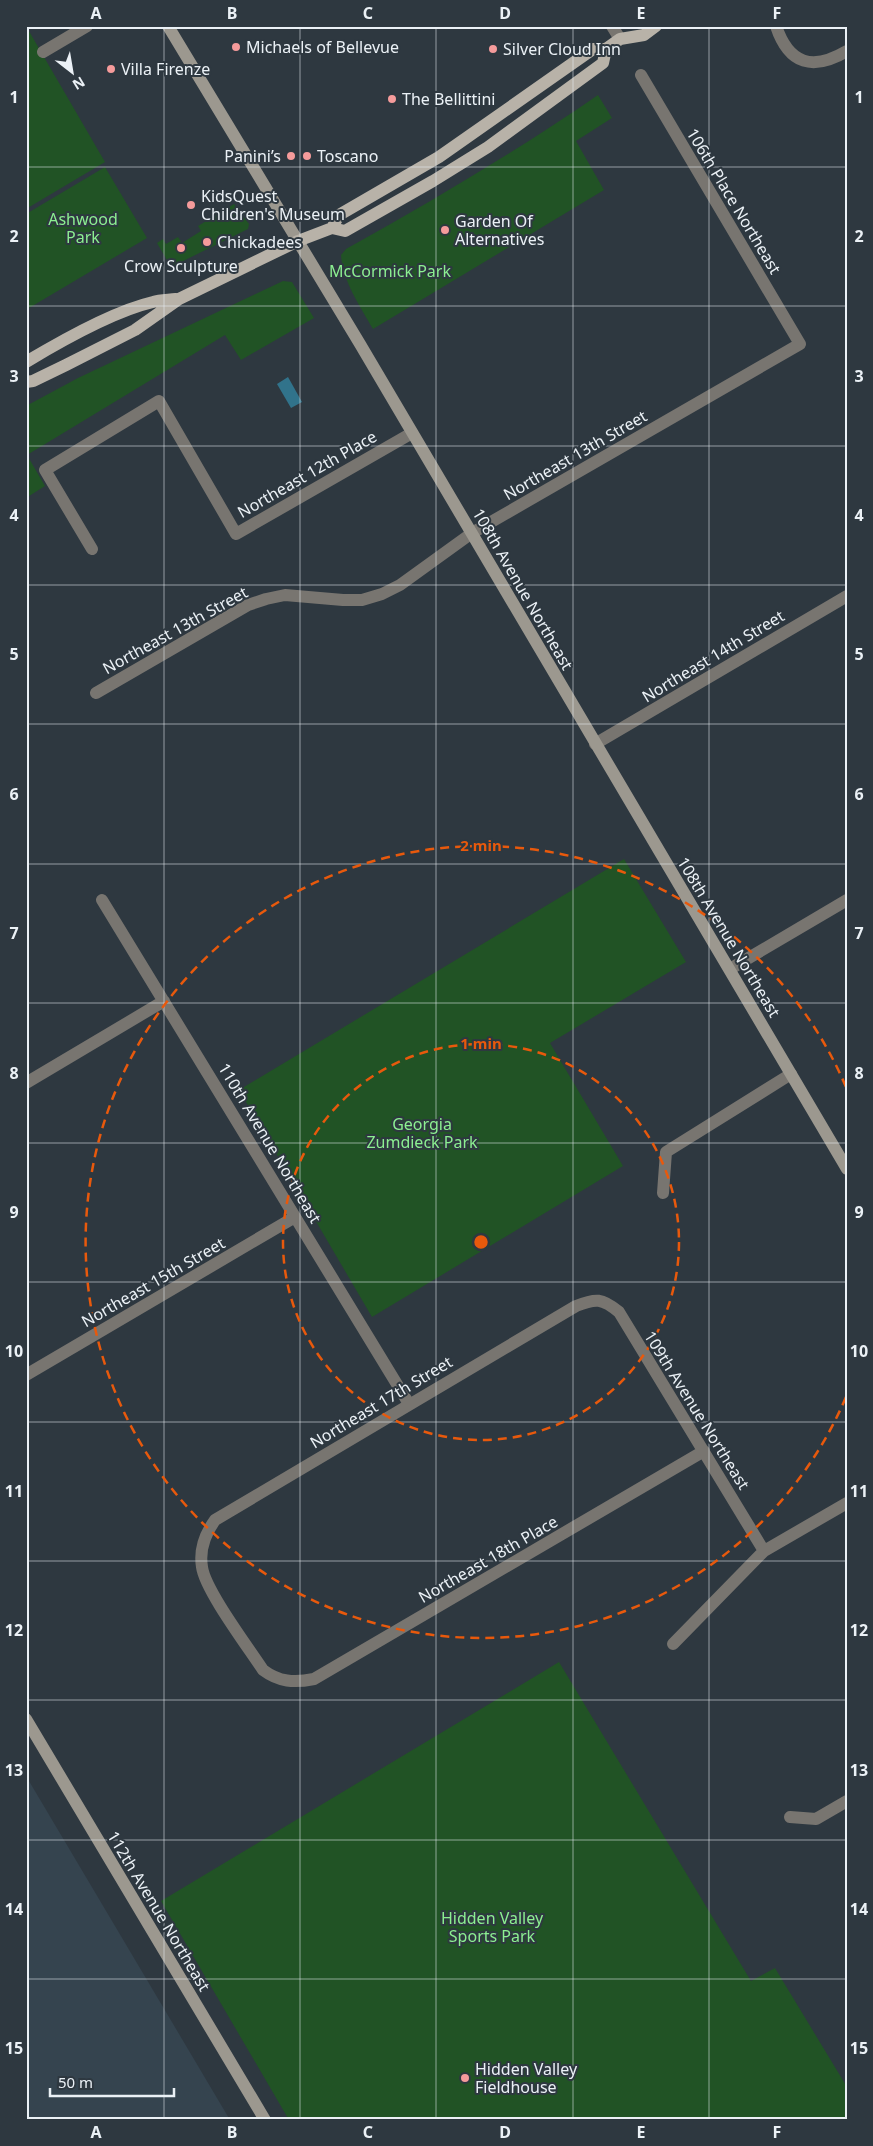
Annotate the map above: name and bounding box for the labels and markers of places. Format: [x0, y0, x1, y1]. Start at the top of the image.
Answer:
place label: Michaels of Bellevue [246, 36, 399, 58]
place label: Silver Cloud Inn [503, 38, 621, 60]
marker: Michaels of Bellevue [230, 41, 242, 53]
marker: Silver Cloud Inn [487, 43, 499, 55]
place label: Villa Firenze [121, 58, 210, 80]
marker: Villa Firenze [105, 63, 117, 75]
place label: The Bellittini [402, 88, 495, 110]
marker: The Bellittini [386, 93, 398, 105]
place label: Panini’s [224, 145, 281, 167]
place label: Toscano [317, 145, 378, 167]
marker: Panini’s [285, 150, 297, 162]
marker: Toscano [301, 150, 313, 162]
place label: KidsQuest Children's Museum [201, 185, 345, 225]
marker: KidsQuest Children's Museum [185, 199, 197, 211]
place label: Garden Of Alternatives [455, 210, 544, 250]
marker: Garden Of Alternatives [439, 224, 451, 236]
place label: Chickadees [217, 231, 302, 253]
marker: Chickadees [201, 236, 213, 248]
marker: Crow Sculpture [175, 242, 187, 254]
place label: Crow Sculpture [124, 255, 238, 277]
centre of rings [472, 1233, 490, 1251]
place label: Hidden Valley Fieldhouse [475, 2058, 578, 2098]
marker: Hidden Valley Fieldhouse [459, 2072, 471, 2084]

